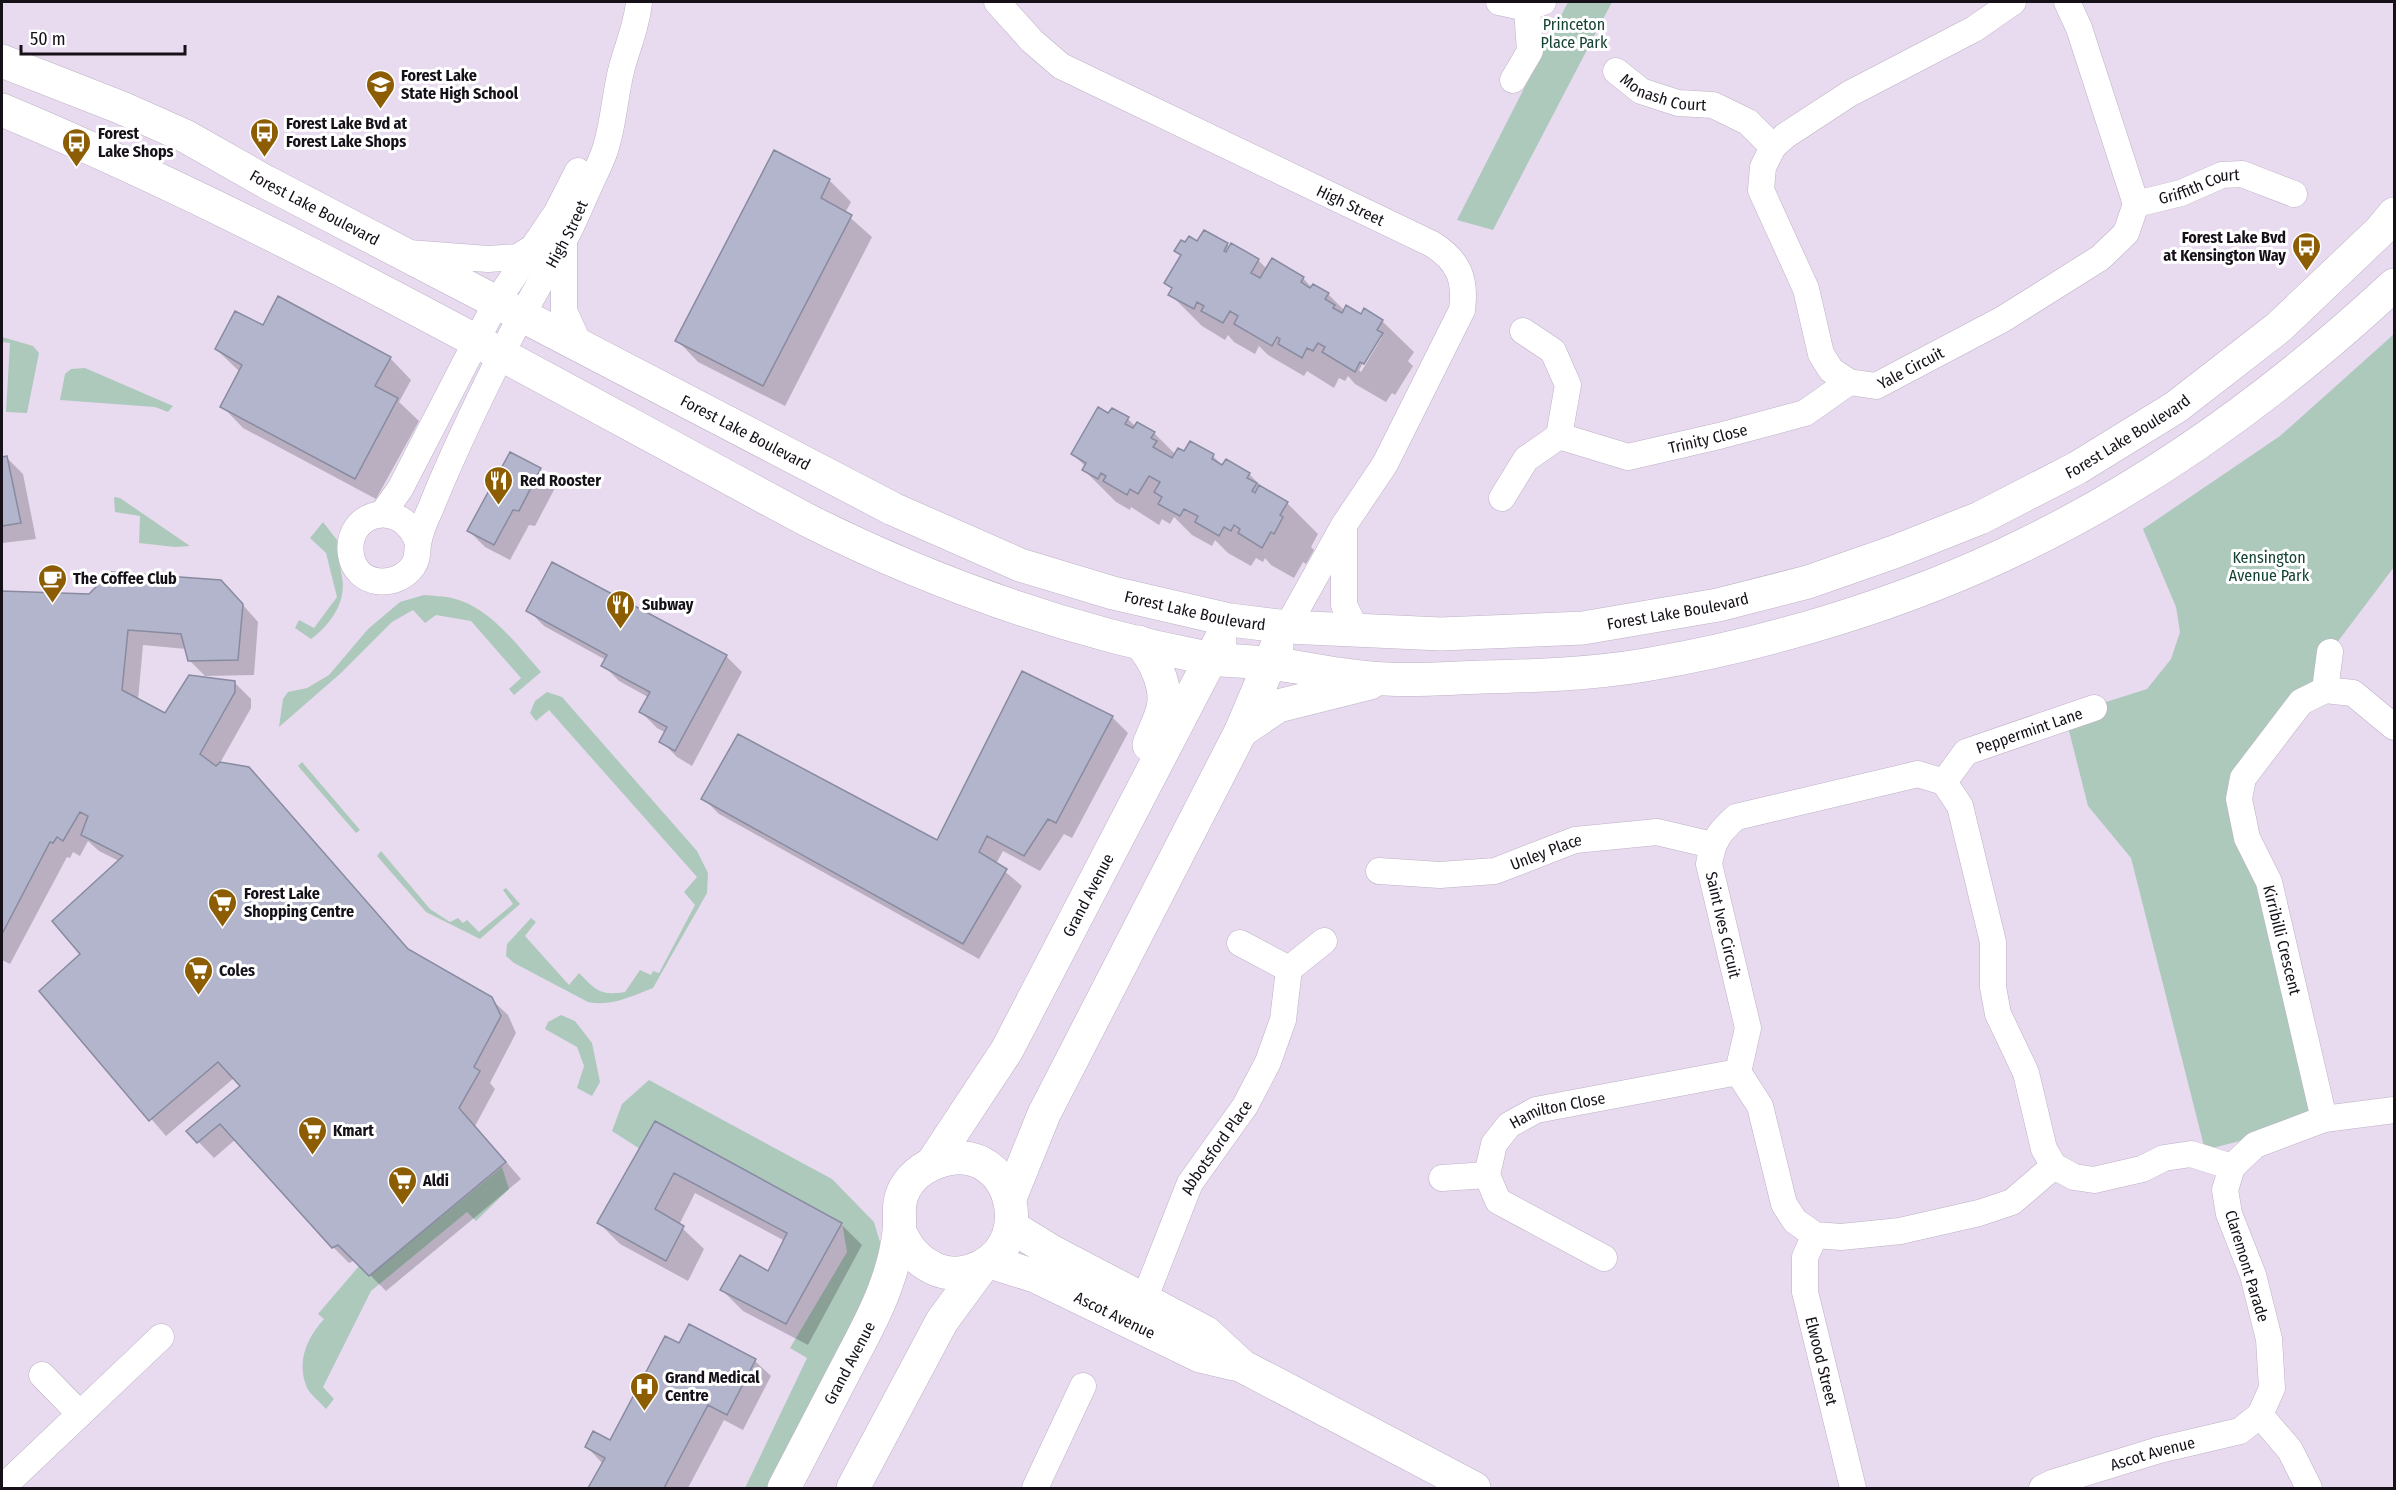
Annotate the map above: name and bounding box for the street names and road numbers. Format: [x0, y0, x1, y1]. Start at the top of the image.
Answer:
street label: Monash Court [1617, 69, 1708, 114]
street label: Forest Lake Boulevard [247, 165, 383, 249]
street label: Griffith Court [2157, 165, 2241, 208]
street label: High Street [1314, 181, 1388, 230]
street label: High Street [541, 197, 592, 271]
street label: Yale Circuit [1874, 342, 1948, 393]
street label: Forest Lake Boulevard [2062, 390, 2194, 482]
street label: Forest Lake Boulevard [678, 391, 814, 474]
street label: Trinity Close [1666, 419, 1749, 457]
street label: Forest Lake Boulevard [1123, 586, 1267, 634]
street label: Forest Lake Boulevard [1605, 588, 1750, 633]
street label: Peppermint Lane [1973, 703, 2085, 757]
street label: Unley Place [1507, 830, 1583, 874]
street label: Grand Avenue [1058, 850, 1117, 940]
street label: Saint Ives Circuit [1702, 870, 1745, 981]
street label: Kirribilli Crescent [2259, 883, 2305, 998]
street label: Hamilton Close [1506, 1088, 1607, 1132]
street label: Abbotsford Place [1177, 1097, 1256, 1197]
street label: Claremont Parade [2221, 1208, 2273, 1324]
street label: Ascot Avenue [1072, 1287, 1158, 1342]
street label: Elwood Street [1802, 1315, 1842, 1408]
street label: Grand Avenue [820, 1318, 879, 1408]
street label: Ascot Avenue [2108, 1432, 2197, 1474]

